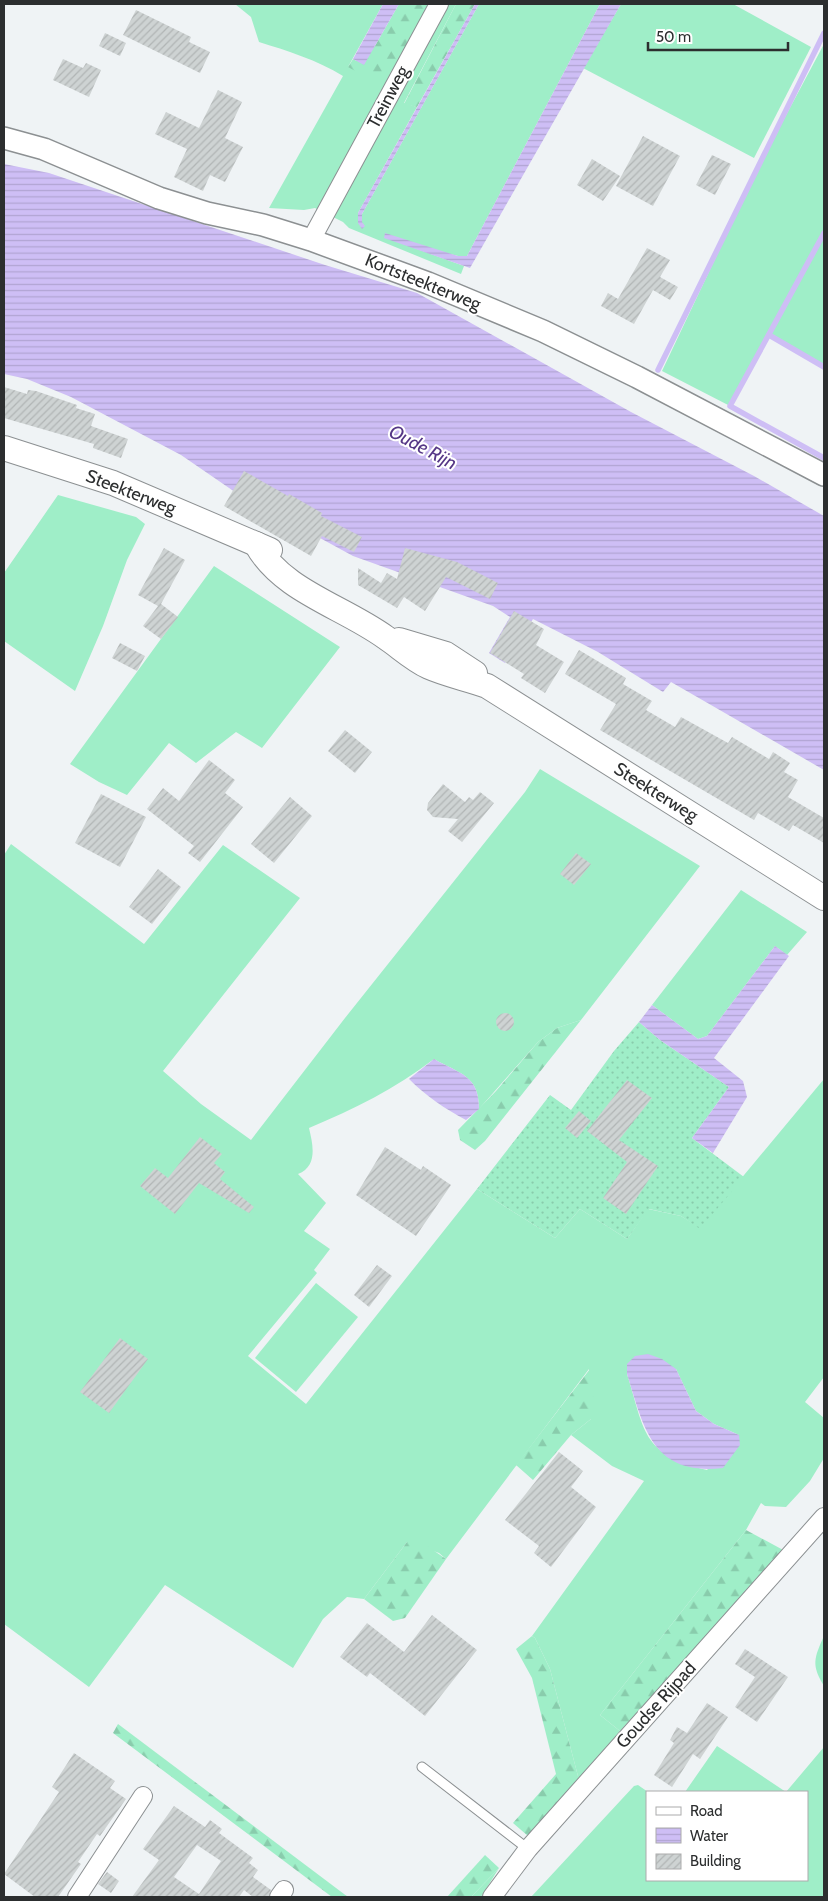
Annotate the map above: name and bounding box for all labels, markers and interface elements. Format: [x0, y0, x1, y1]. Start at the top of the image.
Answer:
scale bar [648, 20, 788, 52]
text: 50 m [656, 28, 691, 46]
street label: Treinweg [362, 61, 414, 132]
street label: Kortsteekterweg [362, 249, 485, 316]
water label: Oude Rijn [385, 420, 461, 474]
street label: Steekterweg [83, 465, 180, 520]
street label: Steekterweg [610, 758, 703, 827]
street label: Goudse Rijpad [611, 1657, 701, 1753]
legend [646, 1791, 808, 1881]
text: Road [690, 1802, 723, 1820]
text: Water [690, 1827, 728, 1845]
text: Building [690, 1852, 741, 1870]

